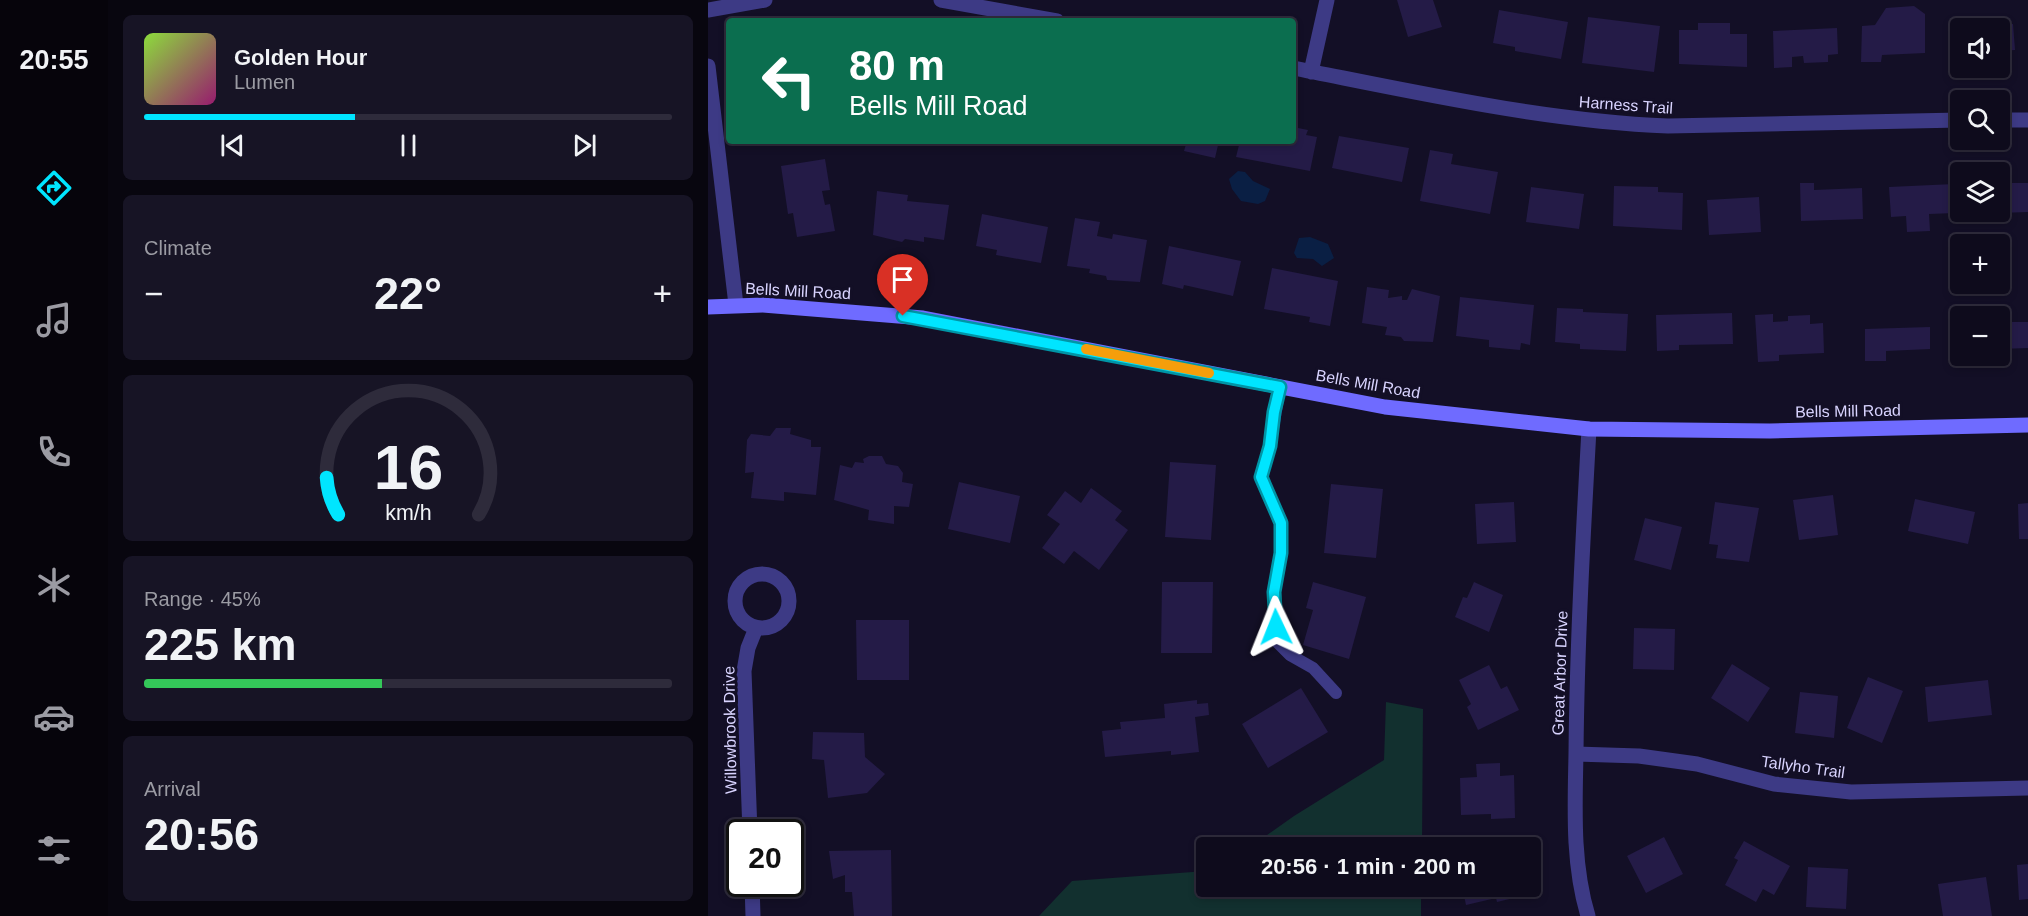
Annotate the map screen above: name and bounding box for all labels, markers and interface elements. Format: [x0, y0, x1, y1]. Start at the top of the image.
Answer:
map controls [1950, 18, 2010, 366]
button: sound [1950, 18, 2010, 78]
icon: left [750, 42, 828, 120]
text: 80 m [849, 42, 945, 89]
text: 20:55 [19, 45, 89, 75]
text: Golden Hour [234, 45, 367, 70]
text: Lumen [234, 71, 295, 93]
button: search [1950, 90, 2010, 150]
text: Bells Mill Road [849, 91, 1028, 121]
street label: Harness Trail [1578, 93, 1674, 117]
icon: previous [216, 129, 249, 162]
icon: pause [392, 129, 425, 162]
icon: next [568, 129, 601, 162]
button: layers [1950, 162, 2010, 222]
icon: directions [33, 167, 75, 209]
button: + [1950, 234, 2010, 294]
text: Climate [144, 237, 212, 259]
pin [877, 254, 928, 316]
icon: arrive [886, 263, 919, 296]
text: 22° [374, 268, 442, 319]
text: − [144, 275, 163, 312]
text: + [653, 275, 672, 312]
street label: Bells Mill Road [745, 280, 851, 302]
icon: music [33, 299, 75, 341]
button: − [1950, 306, 2010, 366]
street label: Bells Mill Road [1314, 366, 1422, 402]
street label: Bells Mill Road [1795, 402, 1901, 420]
icon: phone [33, 431, 75, 473]
text: 16 [373, 433, 443, 502]
text: km/h [385, 501, 431, 525]
icon: climate [33, 564, 75, 606]
text: Range · 45% [144, 588, 261, 610]
position arrow [1244, 595, 1308, 659]
street label: Great Arbor Drive [1549, 610, 1571, 736]
text: 225 km [144, 619, 297, 670]
street label: Willowbrook Drive [720, 666, 740, 794]
icon: car [33, 696, 75, 738]
street label: Tallyho Trail [1760, 753, 1846, 781]
text: Arrival [144, 778, 201, 800]
text: 20:56 [144, 809, 259, 860]
speed limit sign: 20 [726, 819, 804, 897]
icon: filters [33, 829, 75, 871]
text: 20:56 · 1 min · 200 m [1261, 854, 1476, 879]

